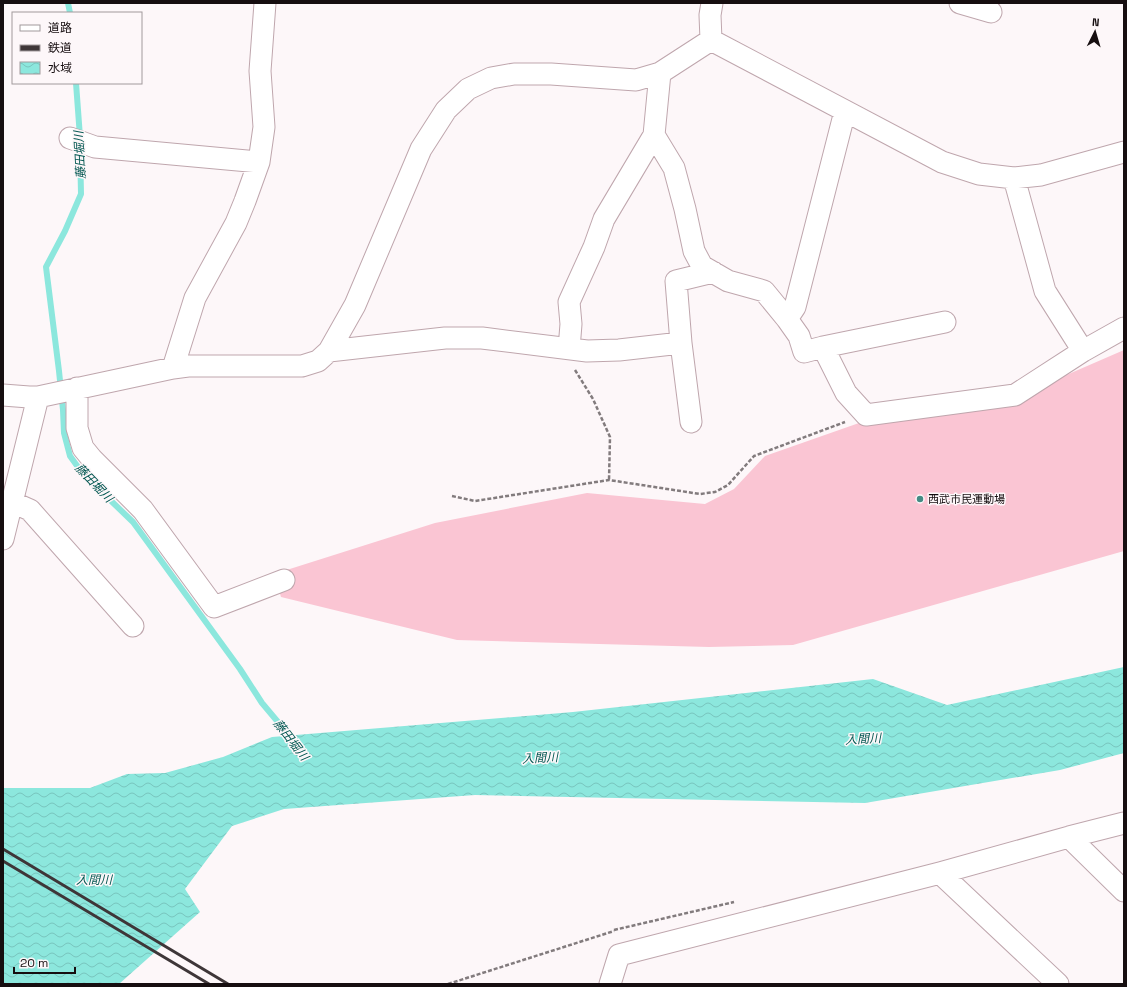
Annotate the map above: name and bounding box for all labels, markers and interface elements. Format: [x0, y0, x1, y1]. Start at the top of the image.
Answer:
legend [12, 12, 142, 84]
north arrow [1075, 12, 1115, 52]
text: N [1092, 15, 1100, 29]
text: 道路 [48, 20, 72, 36]
text: 鉄道 [48, 40, 72, 56]
text: 水域 [48, 60, 72, 76]
water label: 藤田堀川 [71, 129, 89, 179]
water label: 藤田堀川 [72, 460, 118, 507]
place label: 西武市民運動場 [928, 492, 1005, 506]
marker: 西武市民運動場 [915, 494, 925, 504]
water label: 藤田堀川 [270, 716, 313, 765]
water label: 入間川 [845, 730, 883, 748]
water label: 入間川 [522, 749, 560, 767]
water label: 入間川 [76, 872, 114, 888]
scale bar [14, 949, 75, 975]
text: 20 m [20, 955, 48, 971]

